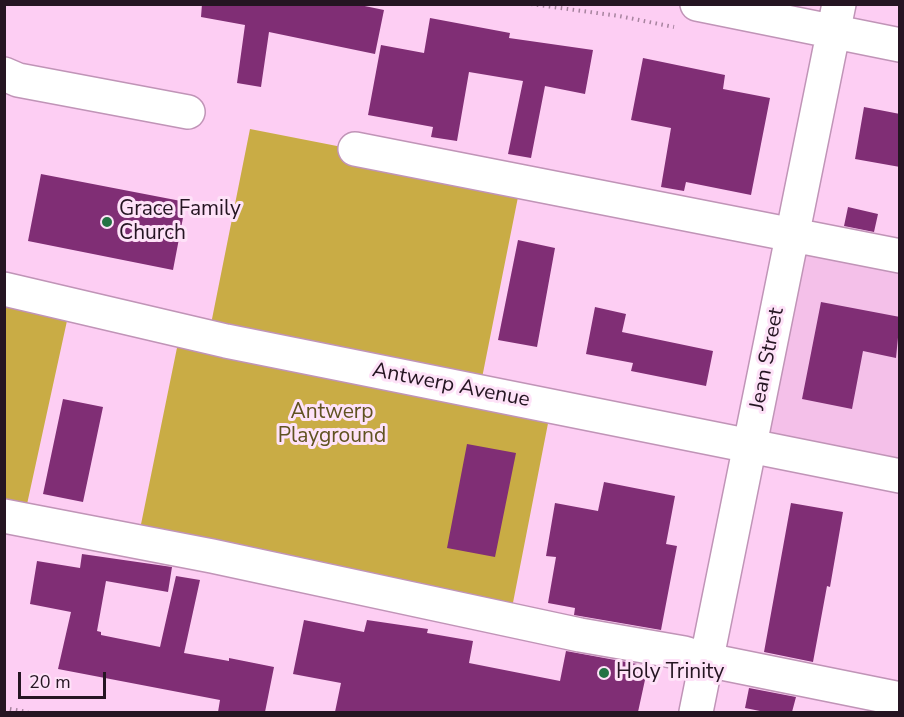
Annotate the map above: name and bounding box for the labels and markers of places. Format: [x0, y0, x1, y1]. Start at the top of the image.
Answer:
place label: Grace Family Church [119, 197, 241, 247]
marker: Grace Family Church [100, 215, 114, 229]
place label: Holy Trinity [616, 660, 724, 686]
marker: Holy Trinity [597, 666, 611, 680]

